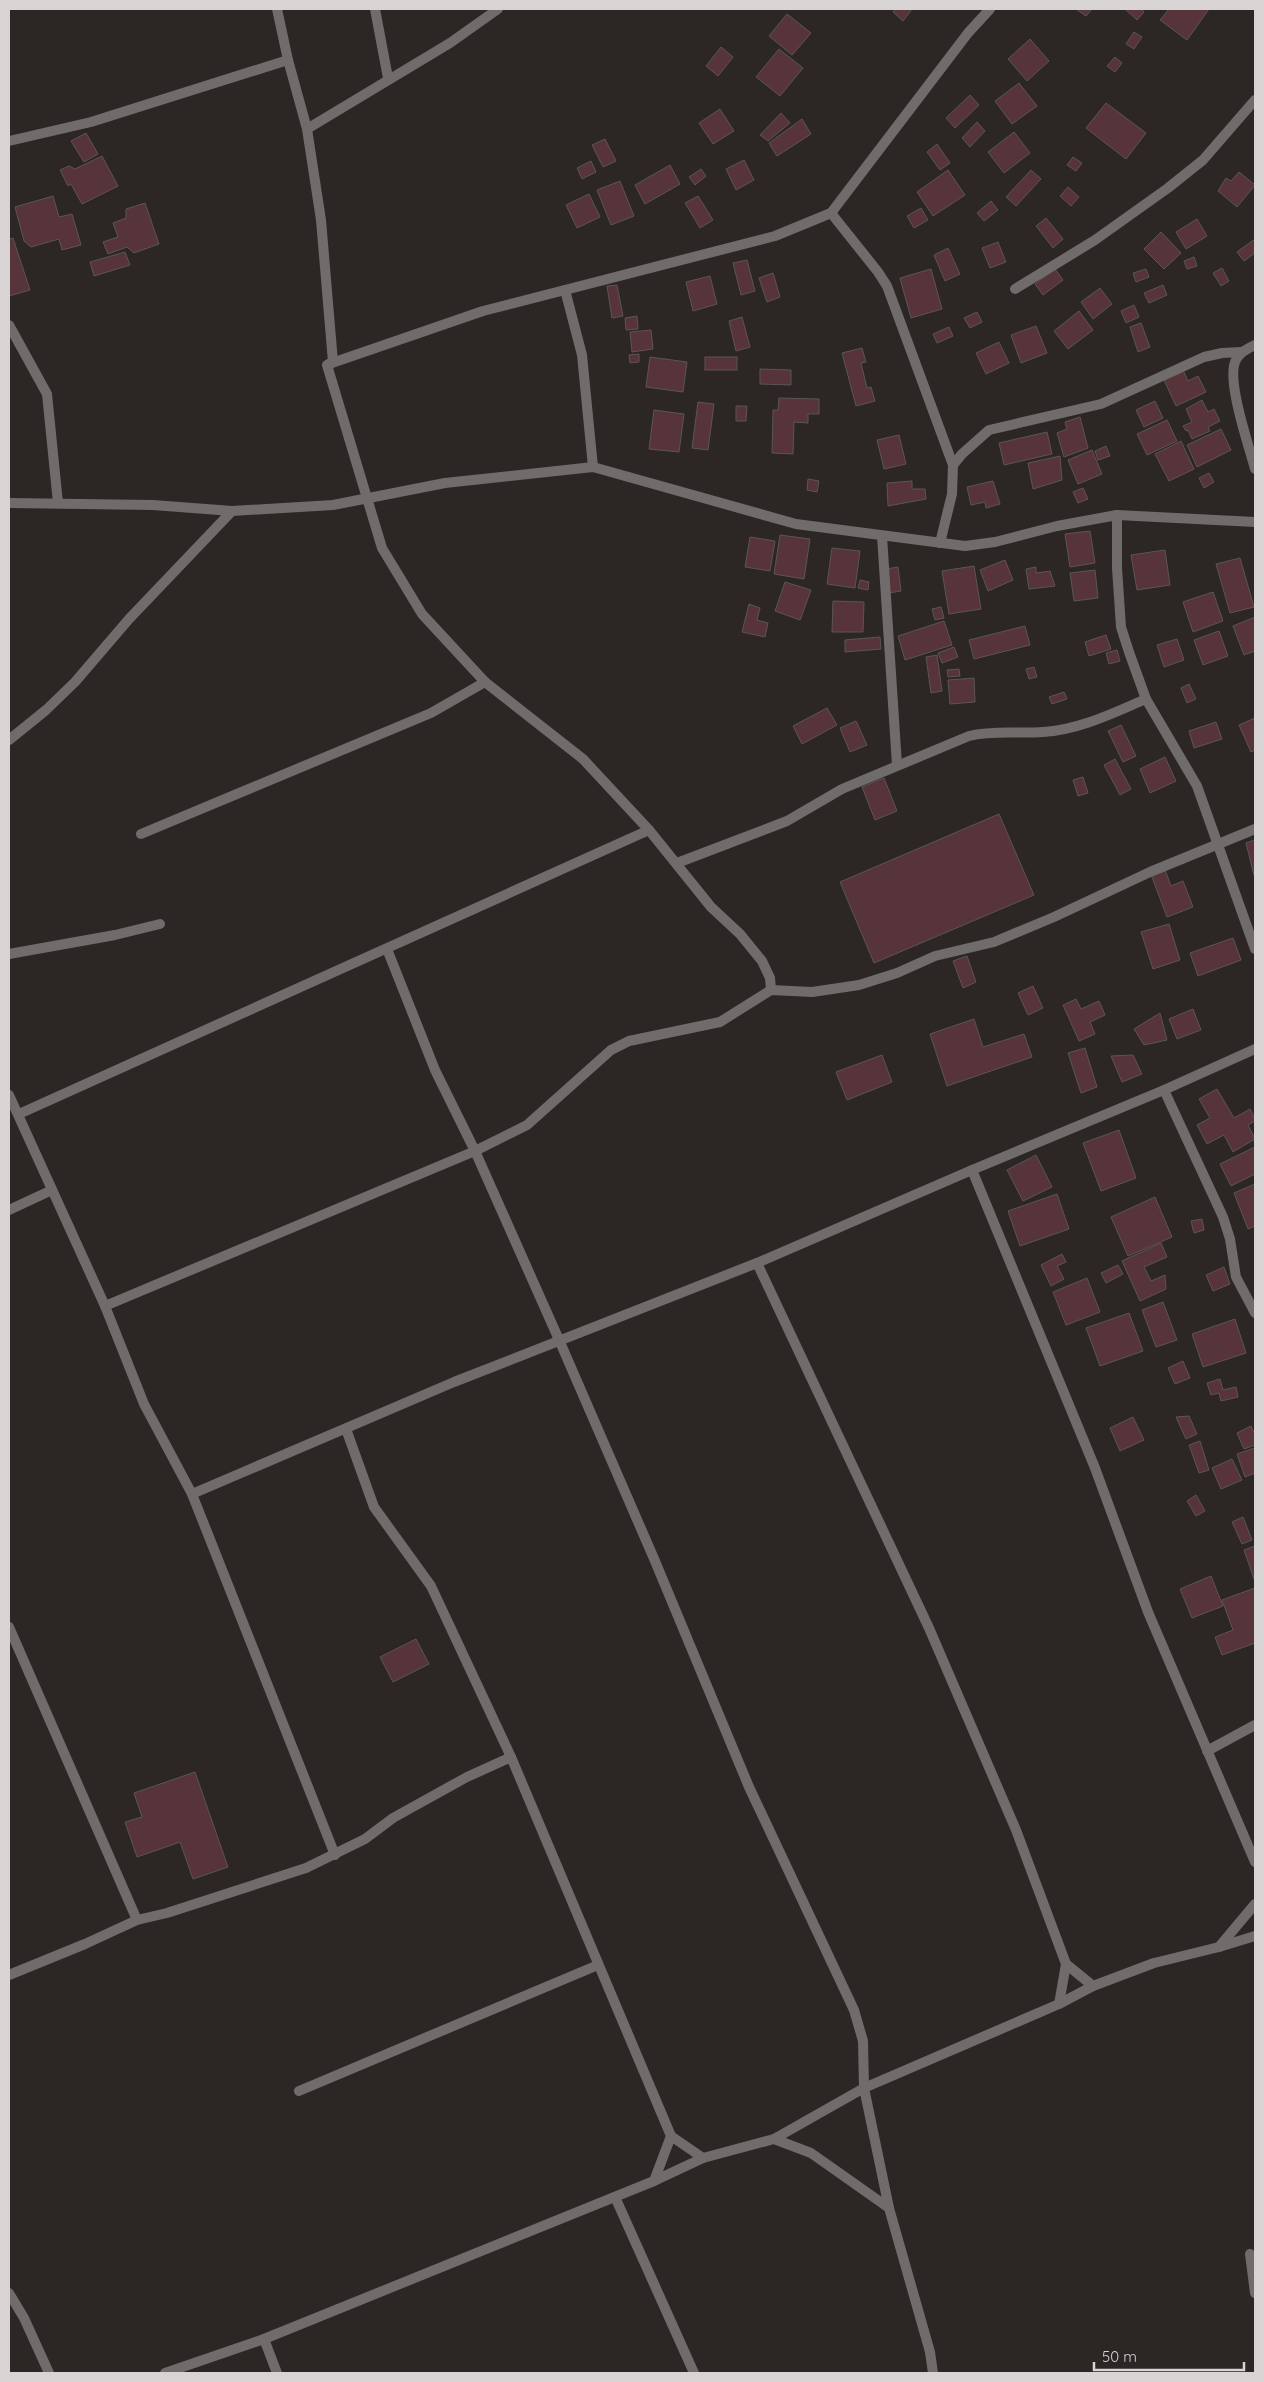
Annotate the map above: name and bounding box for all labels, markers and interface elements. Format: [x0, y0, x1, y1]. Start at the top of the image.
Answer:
scale bar [1094, 2340, 1244, 2372]
text: 50 m [1102, 2347, 1137, 2366]

